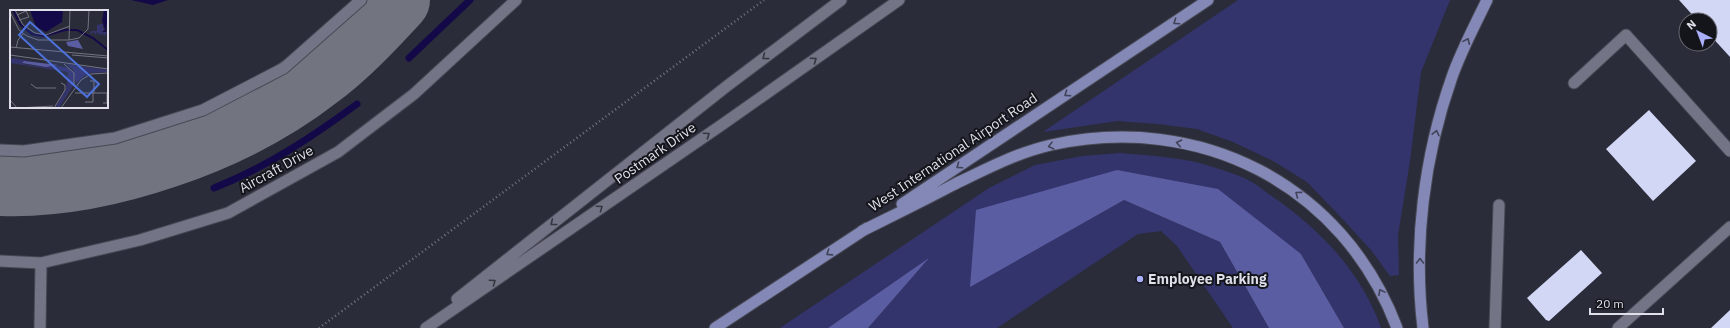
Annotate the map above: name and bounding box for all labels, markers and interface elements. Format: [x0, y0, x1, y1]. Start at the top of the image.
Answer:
inset map [10, 10, 108, 108]
north arrow [1678, 12, 1718, 52]
one-way arrow [1173, 17, 1180, 24]
text: N [1684, 17, 1699, 32]
one-way arrow [1462, 38, 1470, 46]
one-way arrow [763, 52, 770, 59]
one-way arrow [809, 58, 816, 65]
street label: West International Airport Road [865, 89, 1041, 215]
one-way arrow [1065, 89, 1072, 96]
street label: Postmark Drive [611, 118, 700, 188]
one-way arrow [1432, 129, 1440, 136]
one-way arrow [703, 132, 710, 140]
one-way arrow [1176, 139, 1183, 148]
street label: Aircraft Drive [236, 141, 317, 197]
one-way arrow [1047, 141, 1054, 149]
one-way arrow [957, 161, 964, 168]
one-way arrow [1295, 192, 1302, 199]
one-way arrow [596, 205, 603, 213]
one-way arrow [550, 218, 557, 225]
one-way arrow [826, 248, 833, 255]
one-way arrow [1416, 258, 1424, 264]
place label: Employee Parking [1148, 270, 1267, 288]
marker: Employee Parking [1135, 274, 1145, 284]
one-way arrow [489, 279, 496, 287]
one-way arrow [1379, 289, 1386, 296]
scale bar [1590, 290, 1663, 316]
text: 20 m [1596, 296, 1624, 311]

